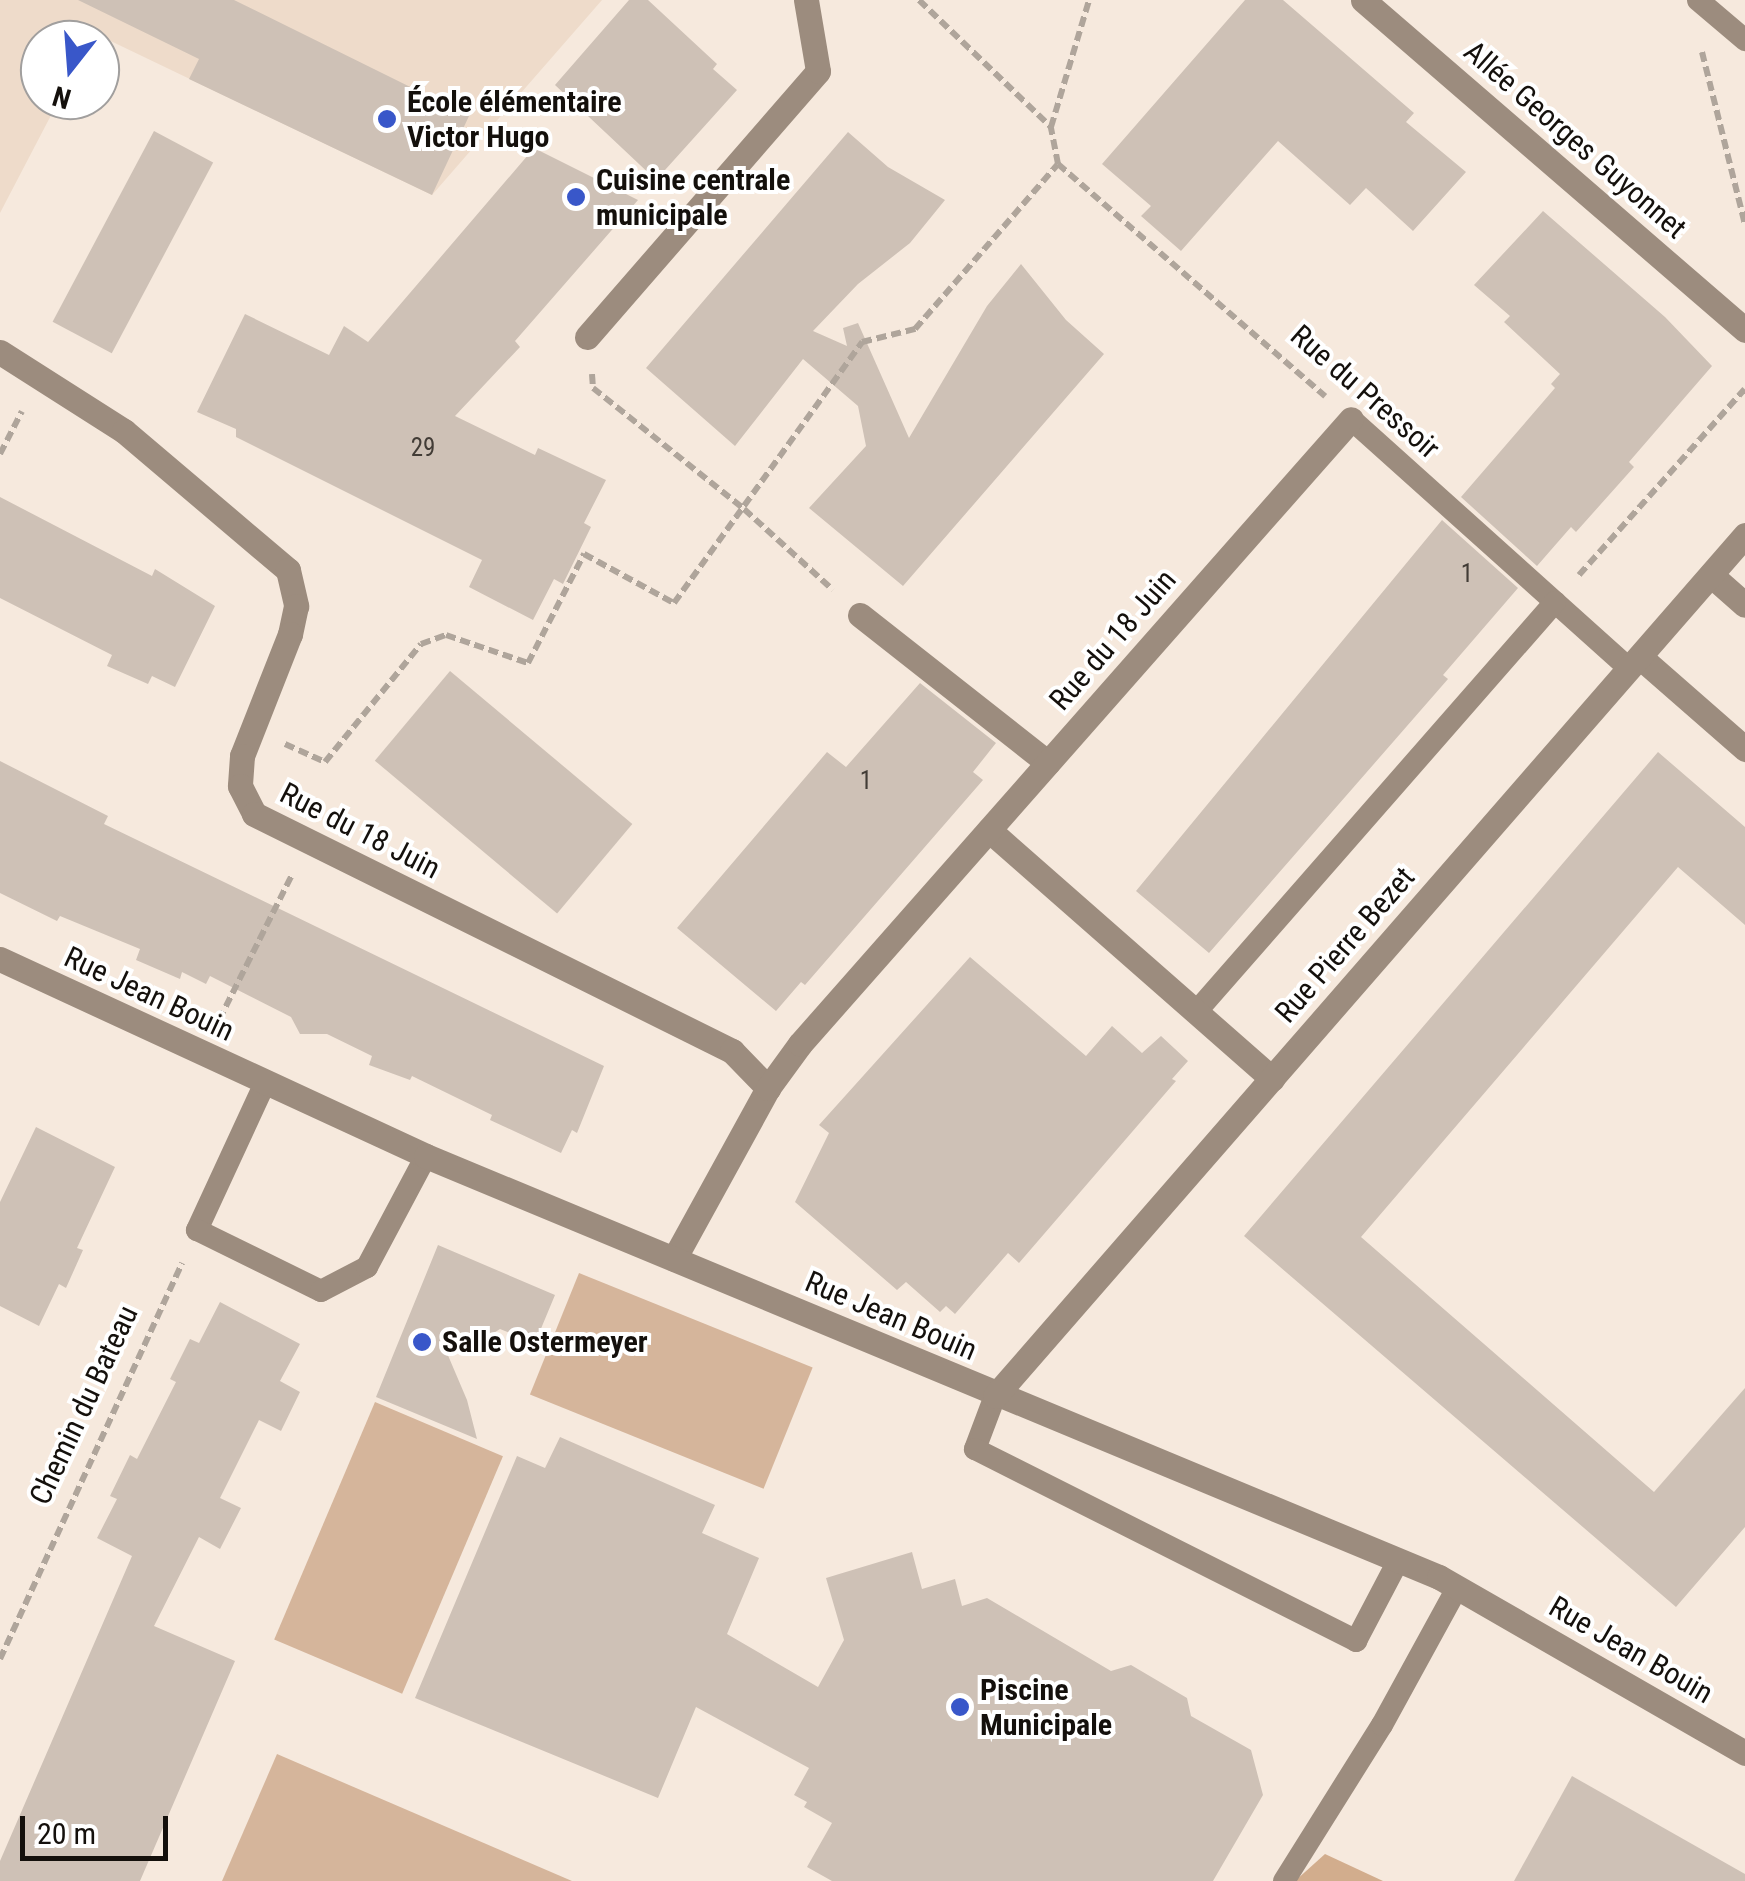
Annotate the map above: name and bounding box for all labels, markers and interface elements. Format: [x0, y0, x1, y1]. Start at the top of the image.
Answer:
north arrow [20, 20, 120, 120]
street label: Allée Georges Guyonnet [1456, 34, 1694, 246]
text: N [49, 79, 75, 116]
place label: École élémentaire Victor Hugo [407, 84, 622, 154]
marker: École élémentaire Victor Hugo [376, 108, 398, 130]
place label: Cuisine centrale municipale [596, 162, 790, 232]
marker: Cuisine centrale municipale [565, 186, 587, 208]
street label: Rue du Pressoir [1283, 318, 1447, 466]
house number: 29 [411, 433, 435, 463]
house number: 1 [1461, 559, 1473, 589]
street label: Rue du 18 Juin [1042, 562, 1184, 718]
house number: 1 [860, 766, 872, 796]
street label: Rue du 18 Juin [274, 775, 446, 887]
street label: Rue Pierre Bezet [1268, 860, 1422, 1030]
street label: Rue Jean Bouin [58, 939, 240, 1049]
street label: Rue Jean Bouin [800, 1264, 982, 1368]
street label: Chemin du Bateau [22, 1300, 146, 1510]
place label: Salle Ostermeyer [442, 1324, 648, 1360]
marker: Salle Ostermeyer [411, 1331, 433, 1353]
street label: Rue Jean Bouin [1543, 1589, 1719, 1711]
place label: Piscine Municipale [980, 1672, 1112, 1742]
marker: Piscine Municipale [949, 1696, 971, 1718]
scale bar [25, 1796, 172, 1858]
text: 20 m [37, 1816, 96, 1851]

